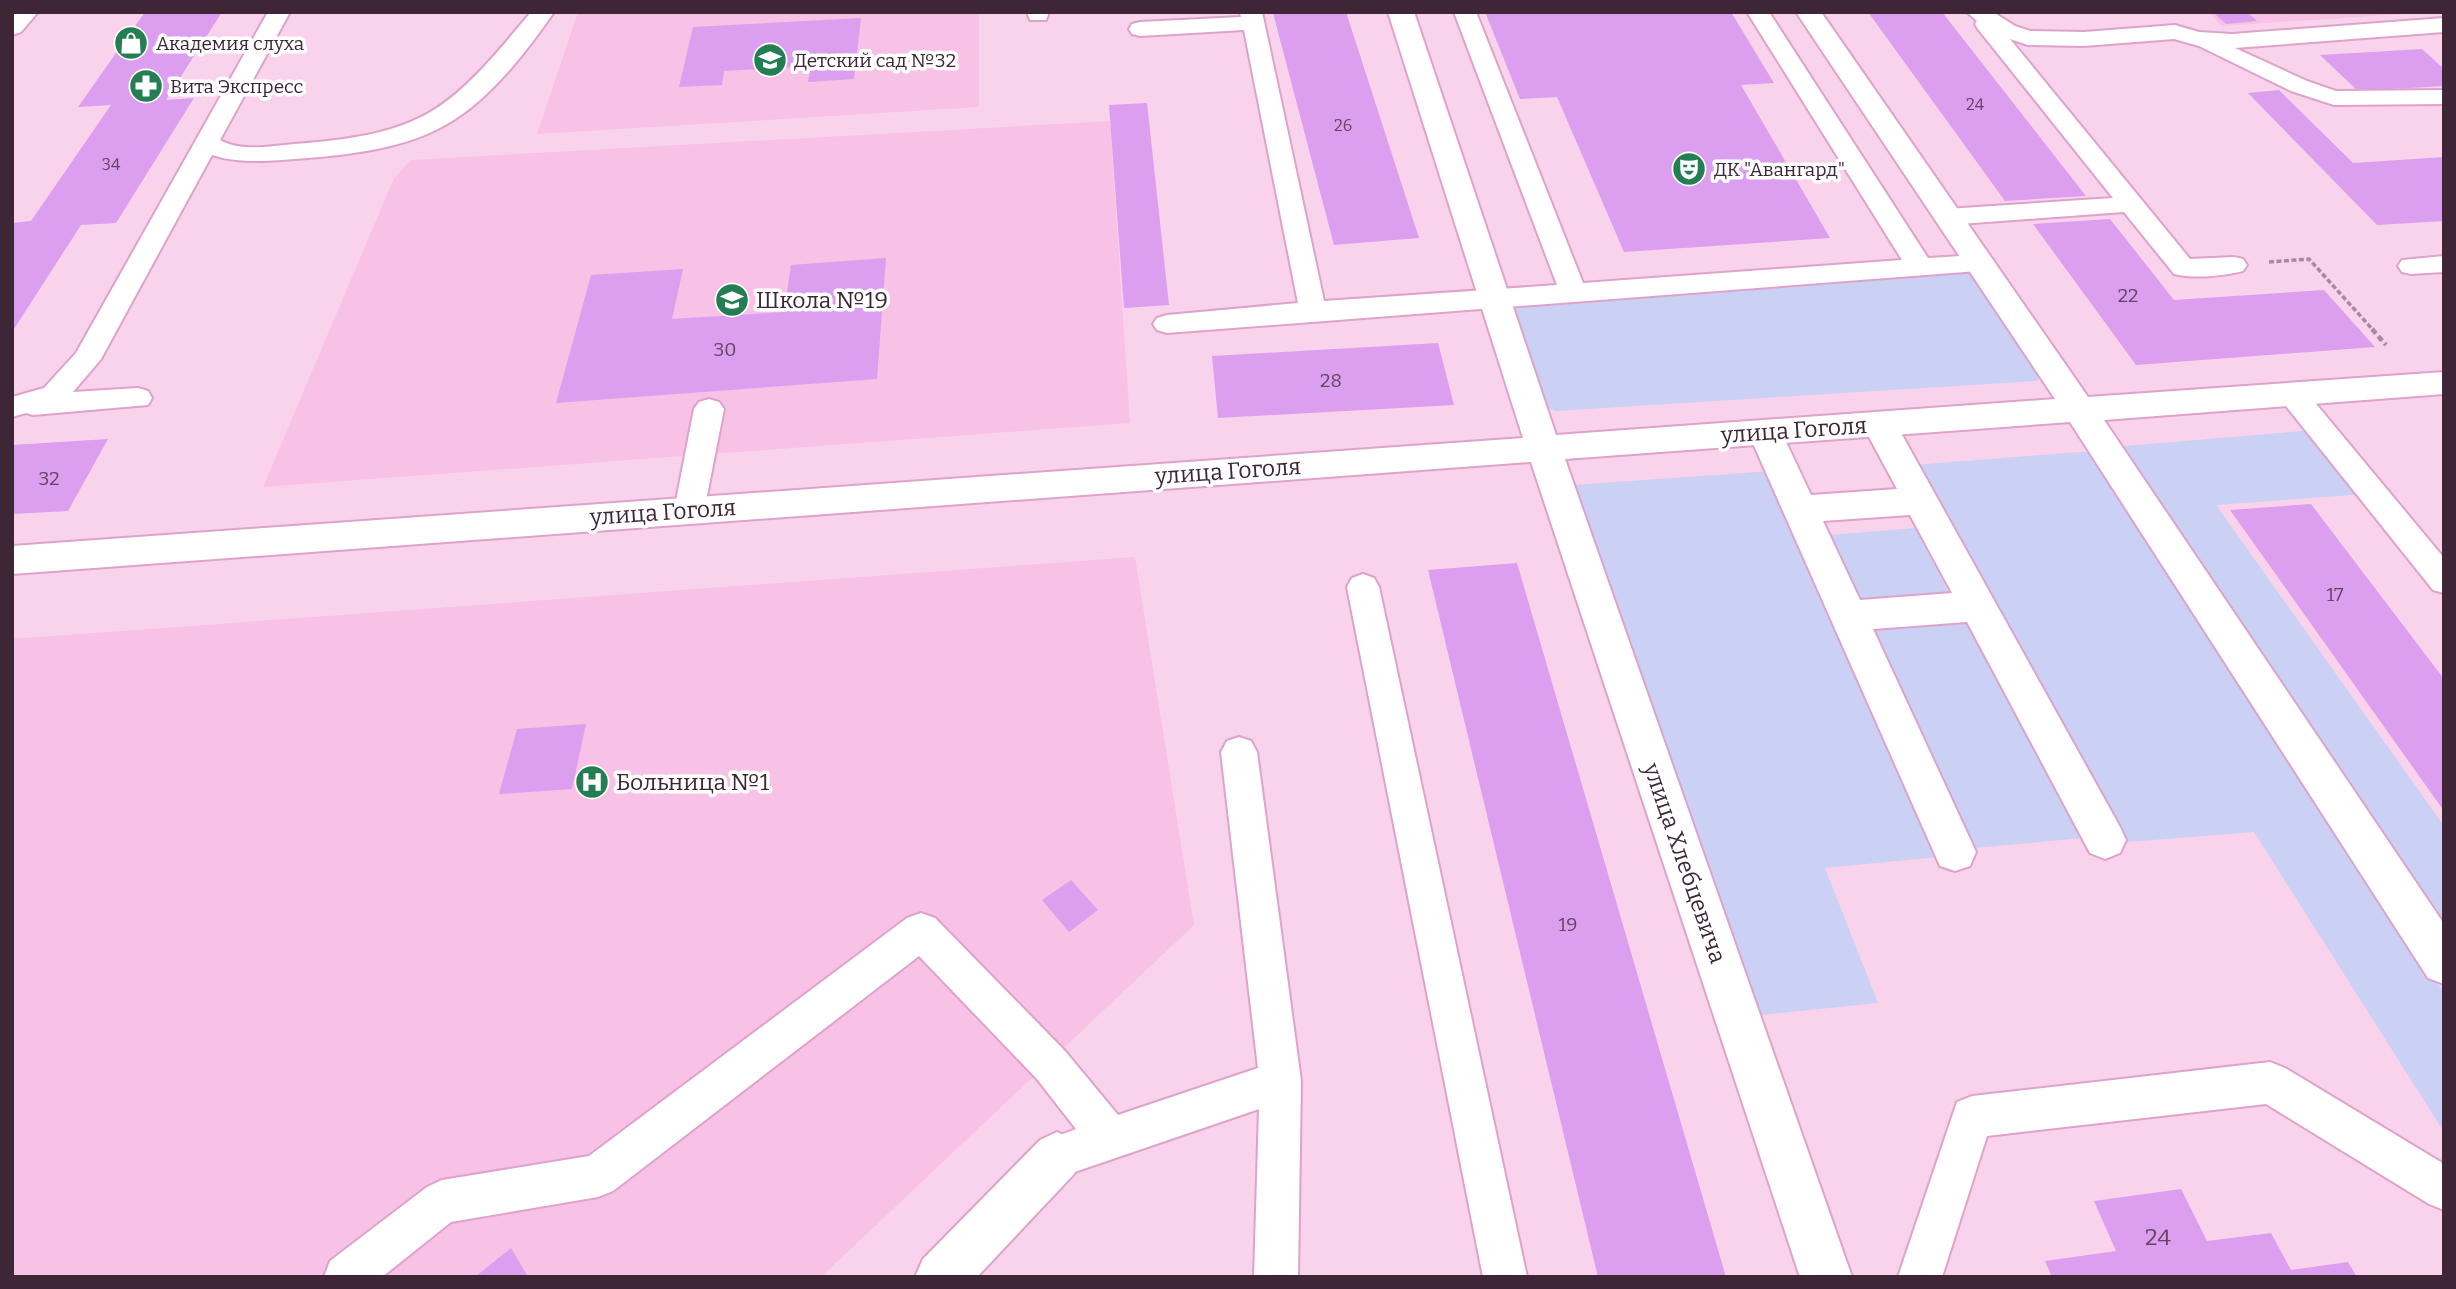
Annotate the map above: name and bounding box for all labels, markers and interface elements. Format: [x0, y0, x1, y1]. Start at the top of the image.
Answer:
shop icon: Академия слуха [112, 24, 150, 62]
place label: Академия слуха [156, 32, 305, 55]
school or university icon: Детский сад №32 [751, 41, 789, 79]
place label: Детский сад №32 [794, 49, 956, 72]
pharmacy icon: Вита Экспресс [127, 67, 165, 105]
place label: Вита Экспресс [170, 75, 303, 98]
house number: 24 [1966, 95, 1985, 114]
house number: 26 [1334, 116, 1352, 135]
theatre icon: ДК "Авангард" [1670, 150, 1708, 188]
house number: 34 [102, 155, 121, 174]
place label: ДК "Авангард" [1714, 158, 1845, 181]
school or university icon: Школа №19 [713, 281, 751, 319]
house number: 22 [2118, 284, 2138, 307]
place label: Школа №19 [756, 286, 888, 314]
house number: 30 [713, 338, 737, 361]
house number: 28 [1320, 369, 1342, 392]
street label: улица Гоголя [1719, 411, 1868, 449]
street label: улица Гоголя [1153, 452, 1302, 490]
house number: 32 [38, 467, 60, 490]
street label: улица Гоголя [588, 493, 737, 531]
house number: 17 [2326, 583, 2344, 606]
street label: улица Хлебцевича [1637, 758, 1733, 967]
hospital icon: Больница №1 [573, 763, 611, 801]
place label: Больница №1 [616, 768, 770, 796]
house number: 19 [1559, 913, 1577, 936]
house number: 24 [2145, 1223, 2172, 1251]

